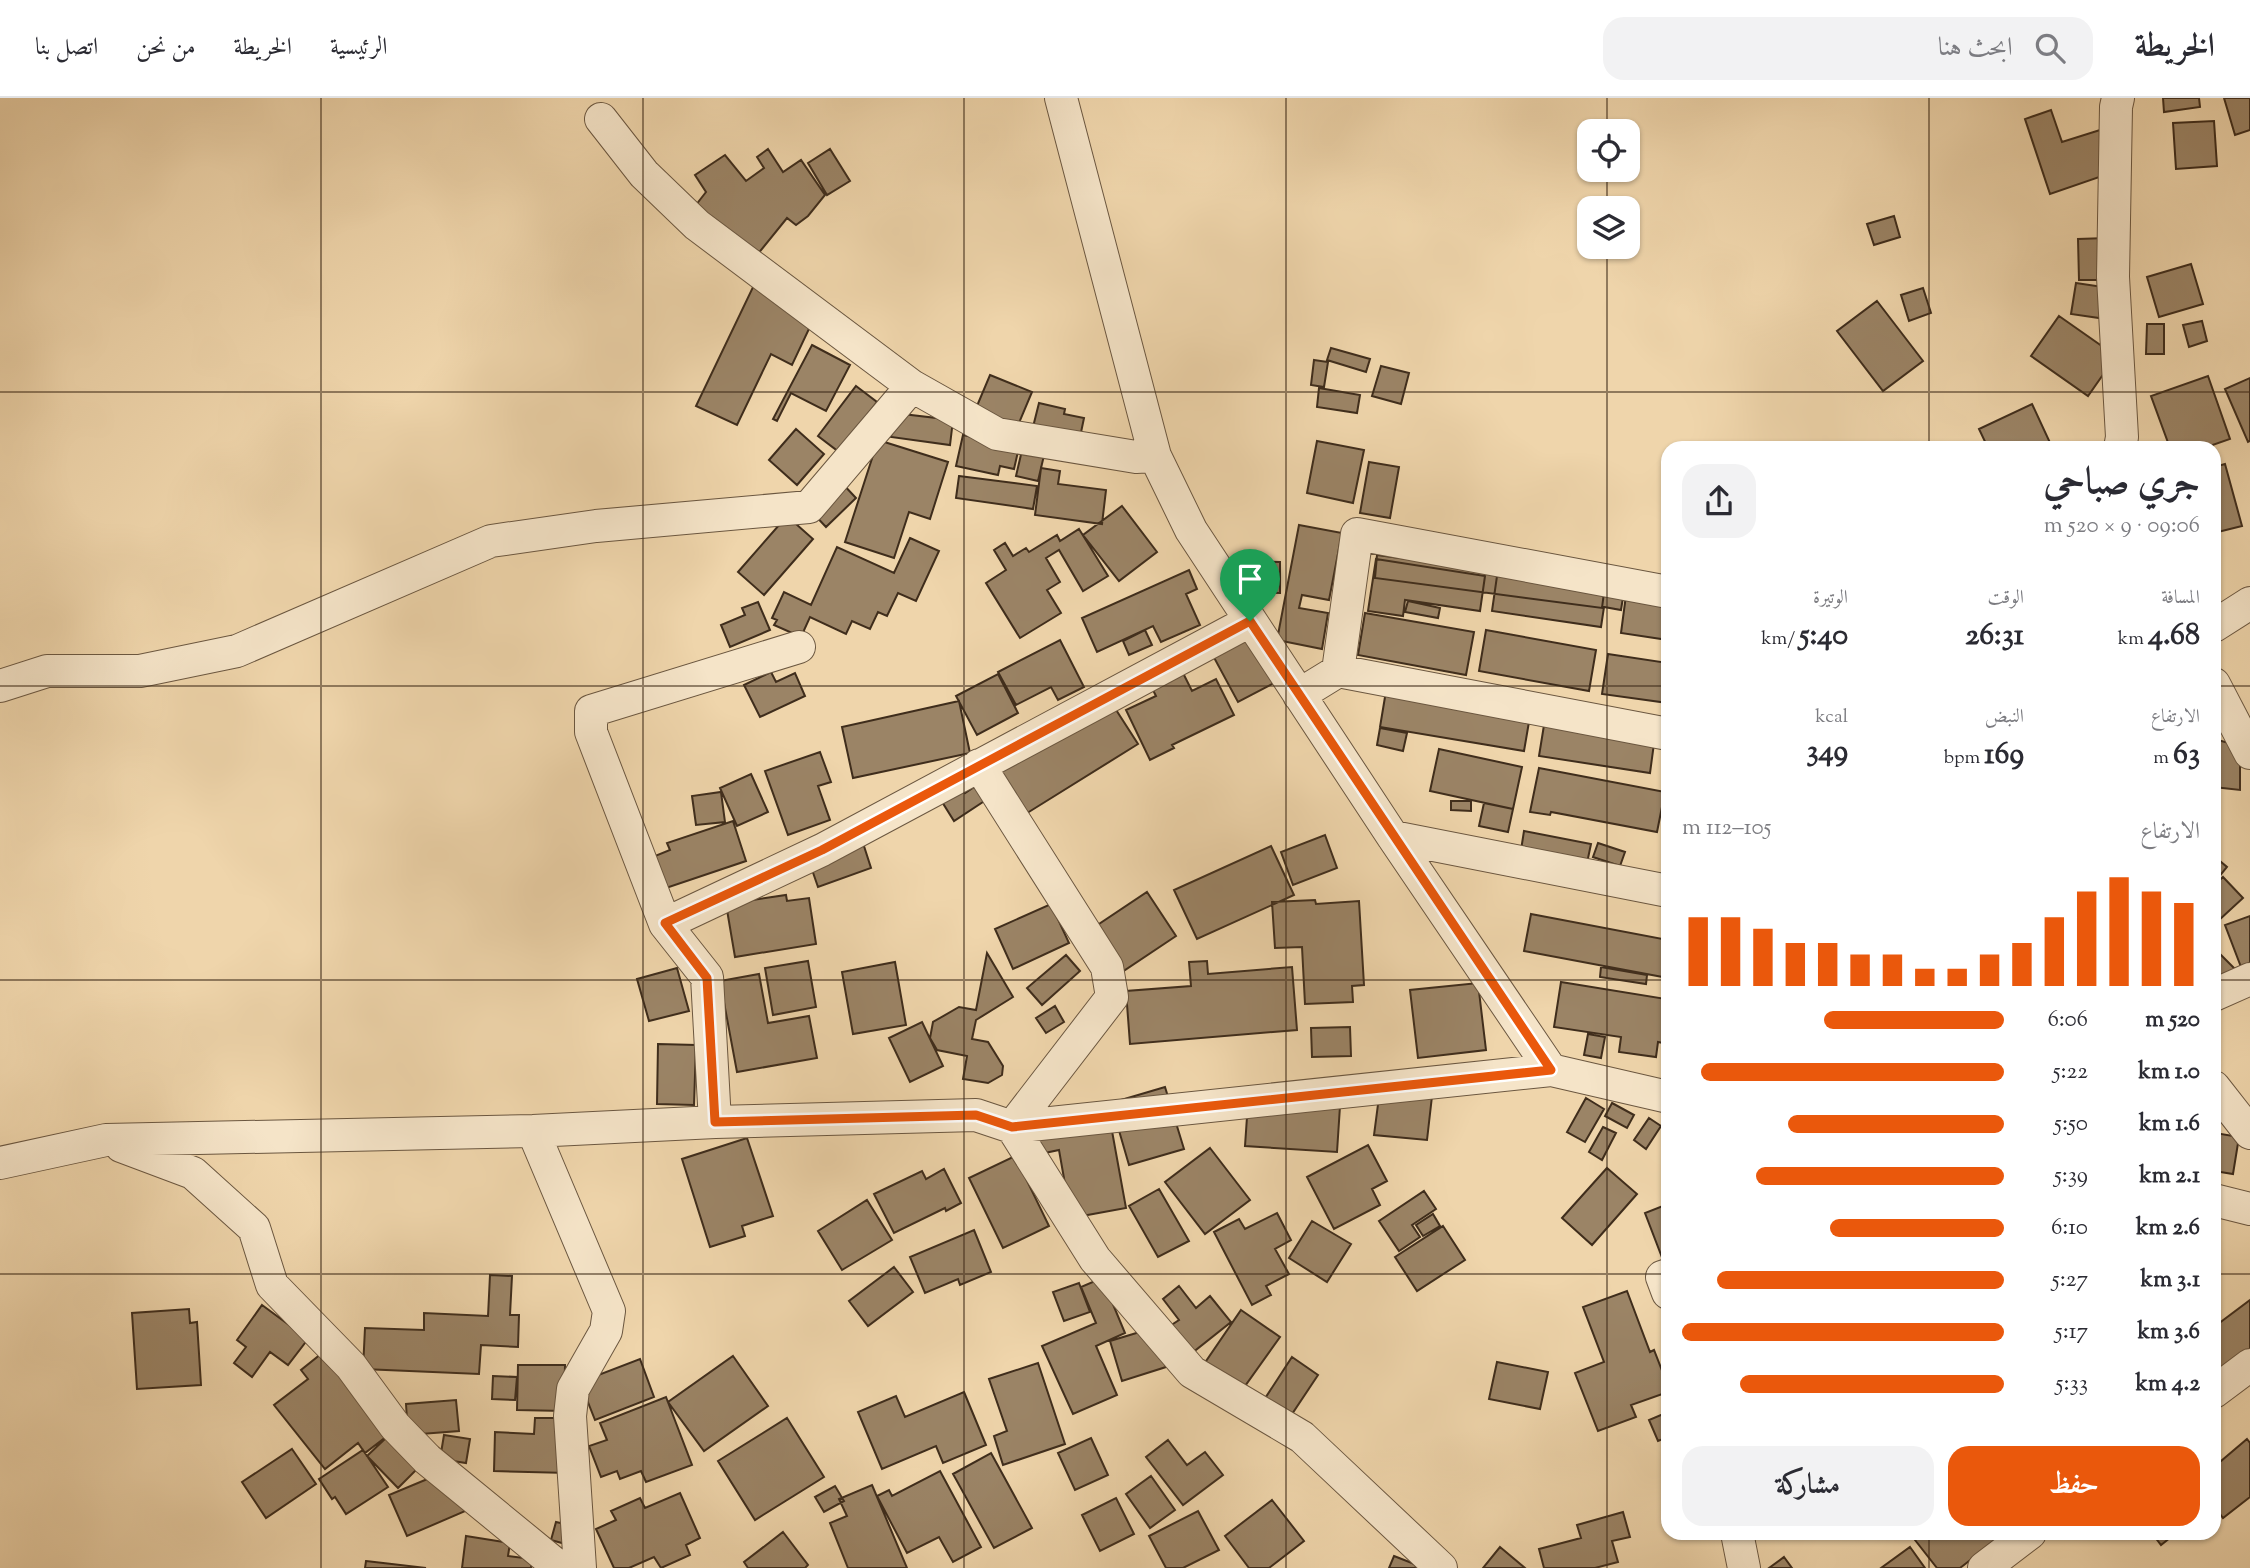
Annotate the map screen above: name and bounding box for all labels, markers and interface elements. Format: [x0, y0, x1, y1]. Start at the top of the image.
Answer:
search box [1603, 17, 2093, 80]
text: الخريطة [2135, 24, 2215, 72]
icon: search [2031, 29, 2069, 67]
text: ابحث هنا [1938, 30, 2013, 67]
text: اتصل بنا [35, 31, 98, 65]
text: من نحن [136, 31, 196, 65]
text: الخريطة [234, 31, 292, 65]
text: الرئيسية [330, 31, 388, 65]
map controls [1577, 119, 1640, 259]
button: locate [1577, 119, 1640, 182]
button: layers [1577, 196, 1640, 259]
text: جري صباحي [2044, 457, 2200, 511]
button: share [1682, 464, 1756, 538]
text: 09:06 · 9 × 520 m [2044, 510, 2200, 543]
pin [1220, 549, 1280, 621]
icon: arrive [1231, 560, 1269, 598]
text: الوتيرة [1813, 585, 1848, 612]
text: الوقت [1988, 585, 2024, 612]
text: المسافة [2161, 585, 2200, 612]
text: 5:40 [1799, 615, 1848, 658]
text: 26:31 [1965, 615, 2024, 658]
text: 4.68 [2148, 615, 2200, 658]
text: /km [1761, 626, 1799, 653]
text: km [2118, 626, 2148, 653]
text: kcal [1815, 704, 1848, 731]
text: النبض [1985, 704, 2024, 731]
text: الارتفاع [2151, 704, 2200, 731]
text: 349 [1806, 731, 1848, 774]
text: 169 [1984, 734, 2024, 777]
text: 63 [2173, 734, 2200, 777]
text: bpm [1944, 745, 1984, 772]
text: m [2153, 745, 2173, 772]
text: 105–112 m [1682, 812, 1771, 845]
text: الارتفاع [2140, 816, 2200, 849]
text: 6:06 [2047, 1004, 2088, 1037]
text: 520 m [2145, 1004, 2200, 1037]
text: 5:22 [2053, 1056, 2088, 1089]
text: 1.0 km [2138, 1056, 2200, 1089]
text: 5:50 [2054, 1108, 2088, 1141]
text: 1.6 km [2139, 1108, 2200, 1141]
text: 5:39 [2054, 1160, 2088, 1193]
text: 2.1 km [2139, 1160, 2200, 1193]
text: 6:10 [2051, 1212, 2088, 1245]
text: 2.6 km [2136, 1212, 2200, 1245]
text: 5:27 [2052, 1264, 2088, 1297]
text: 3.1 km [2141, 1264, 2200, 1297]
text: 5:17 [2055, 1316, 2088, 1349]
text: 3.6 km [2137, 1316, 2200, 1349]
text: 5:33 [2056, 1368, 2088, 1401]
text: 4.2 km [2135, 1368, 2200, 1401]
button: مشاركة [1682, 1446, 1934, 1526]
button: حفظ [1948, 1446, 2200, 1526]

